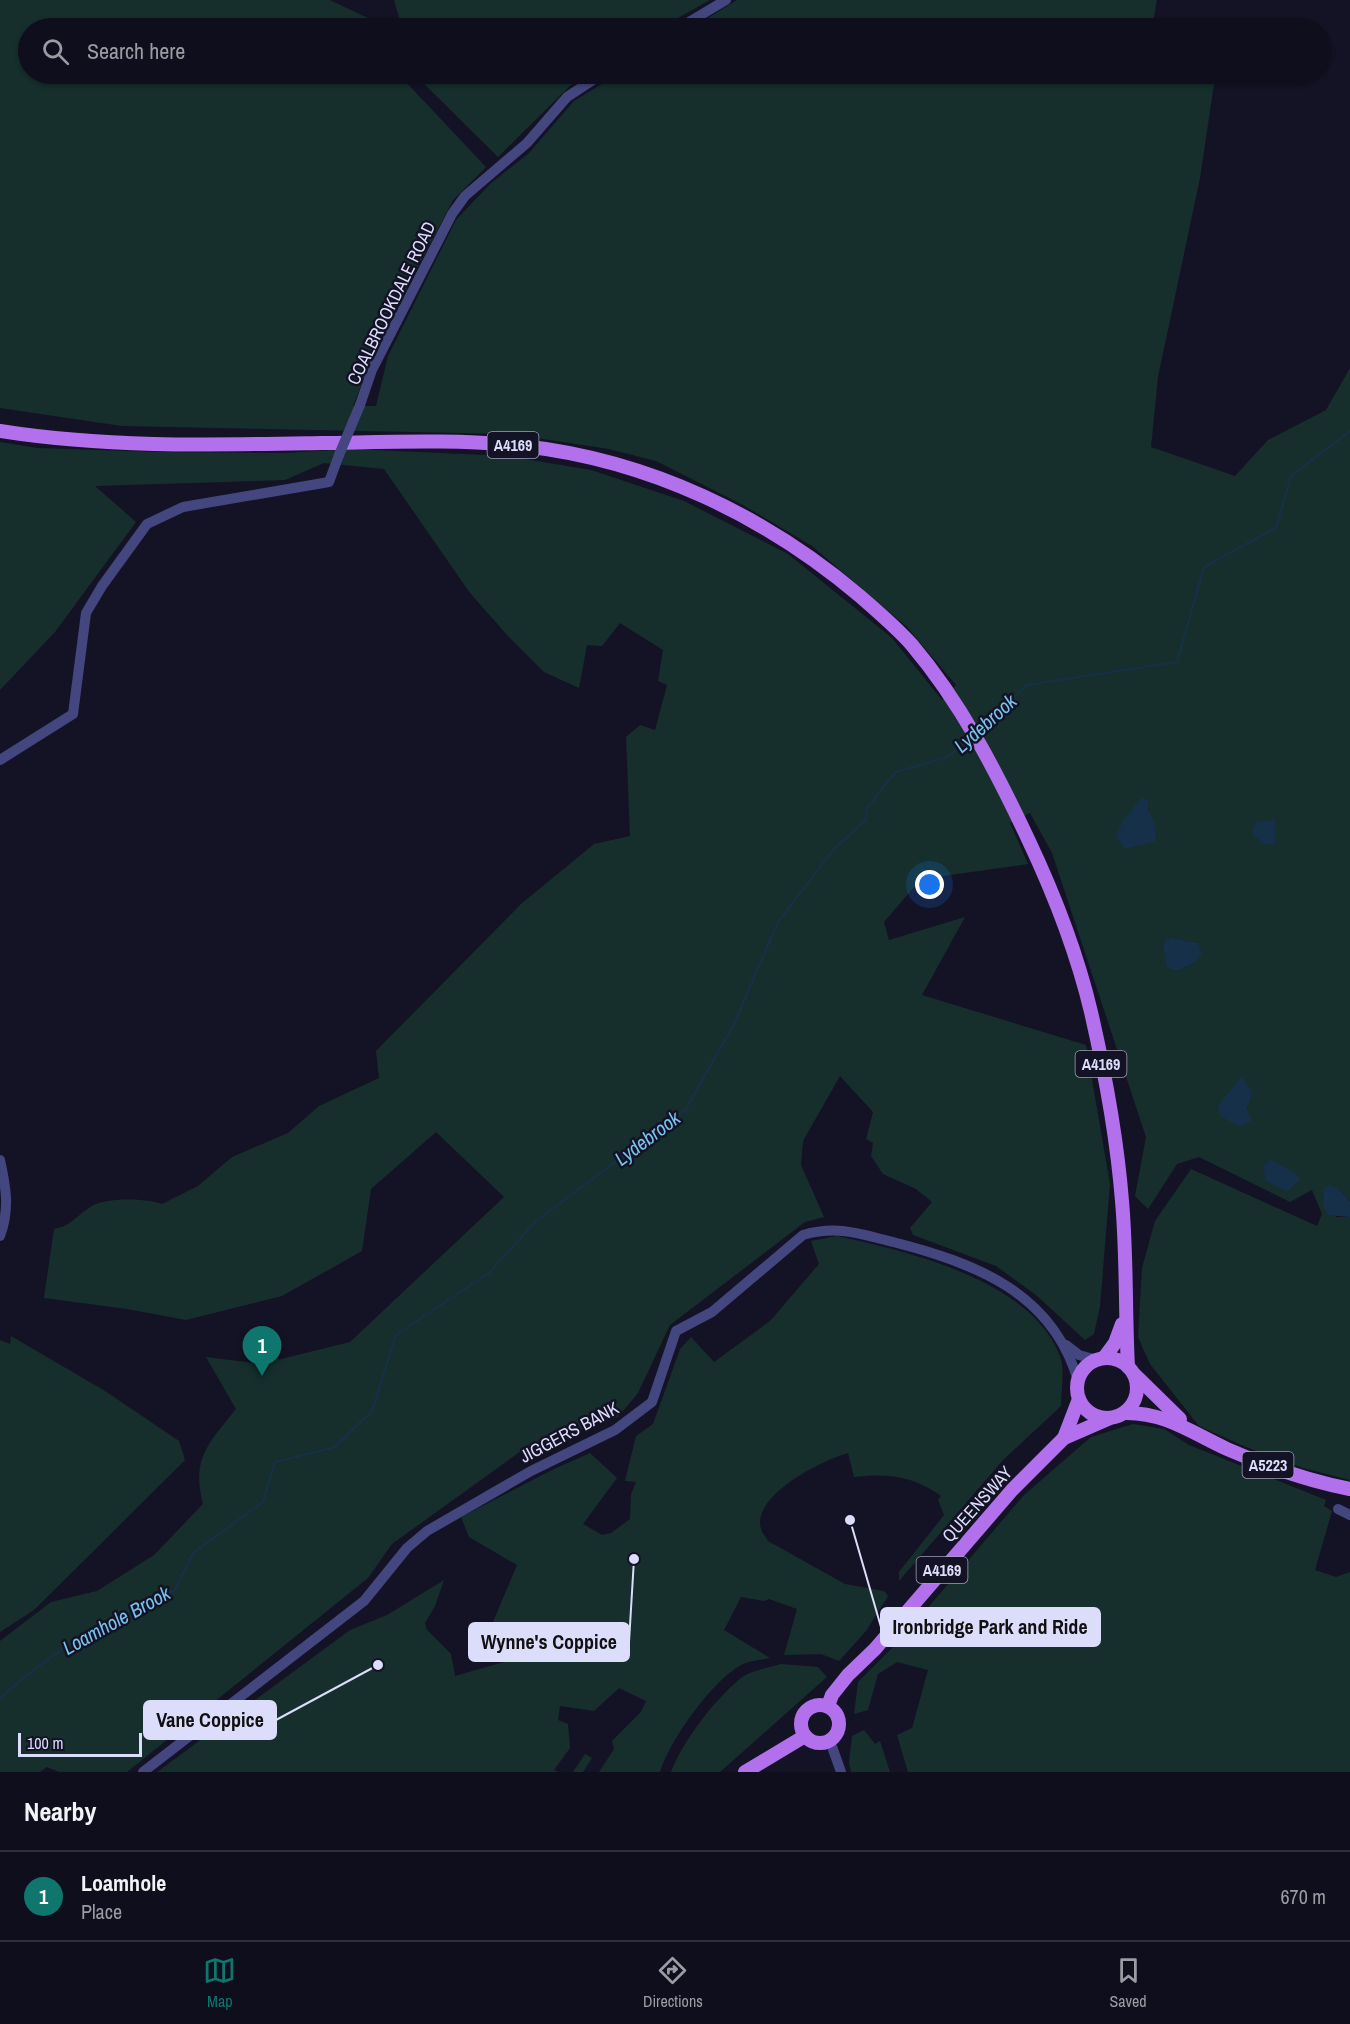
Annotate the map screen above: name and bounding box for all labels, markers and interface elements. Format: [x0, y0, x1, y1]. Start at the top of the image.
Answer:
search box [18, 18, 1332, 84]
icon: search [39, 35, 72, 68]
text: Search here [87, 36, 185, 66]
street label: COALBROOKDALE ROAD [341, 217, 441, 389]
road number: A4169 [488, 432, 538, 458]
water label: Lydebrook [948, 687, 1023, 758]
your location [915, 870, 944, 899]
road number: A4169 [1076, 1051, 1126, 1077]
water label: Lydebrook [609, 1104, 686, 1172]
pin: 1 [242, 1326, 282, 1376]
street label: JIGGERS BANK [515, 1395, 623, 1469]
road number: A5223 [1242, 1452, 1294, 1478]
street label: QUEENSWAY [936, 1460, 1018, 1547]
road number: A4169 [916, 1557, 968, 1583]
water label: Loamhole Brook [57, 1579, 175, 1661]
callout: Ironbridge Park and Ride [881, 1608, 1100, 1646]
text: Ironbridge Park and Ride [892, 1613, 1088, 1640]
callout: Wynne's Coppice [469, 1623, 629, 1661]
text: Wynne's Coppice [481, 1628, 617, 1655]
callout: Vane Coppice [144, 1701, 276, 1739]
text: Vane Coppice [156, 1706, 264, 1733]
scale bar [18, 1730, 142, 1758]
text: 100 m [27, 1732, 63, 1754]
text: Nearby [24, 1794, 96, 1829]
text: Loamhole [81, 1868, 166, 1898]
text: 1 [39, 1883, 48, 1910]
text: 670 m [1280, 1883, 1326, 1910]
text: Place [81, 1898, 122, 1925]
tab: Map [203, 1954, 236, 2012]
tab: Directions [643, 1954, 703, 2012]
tab: Saved [1109, 1954, 1147, 2012]

